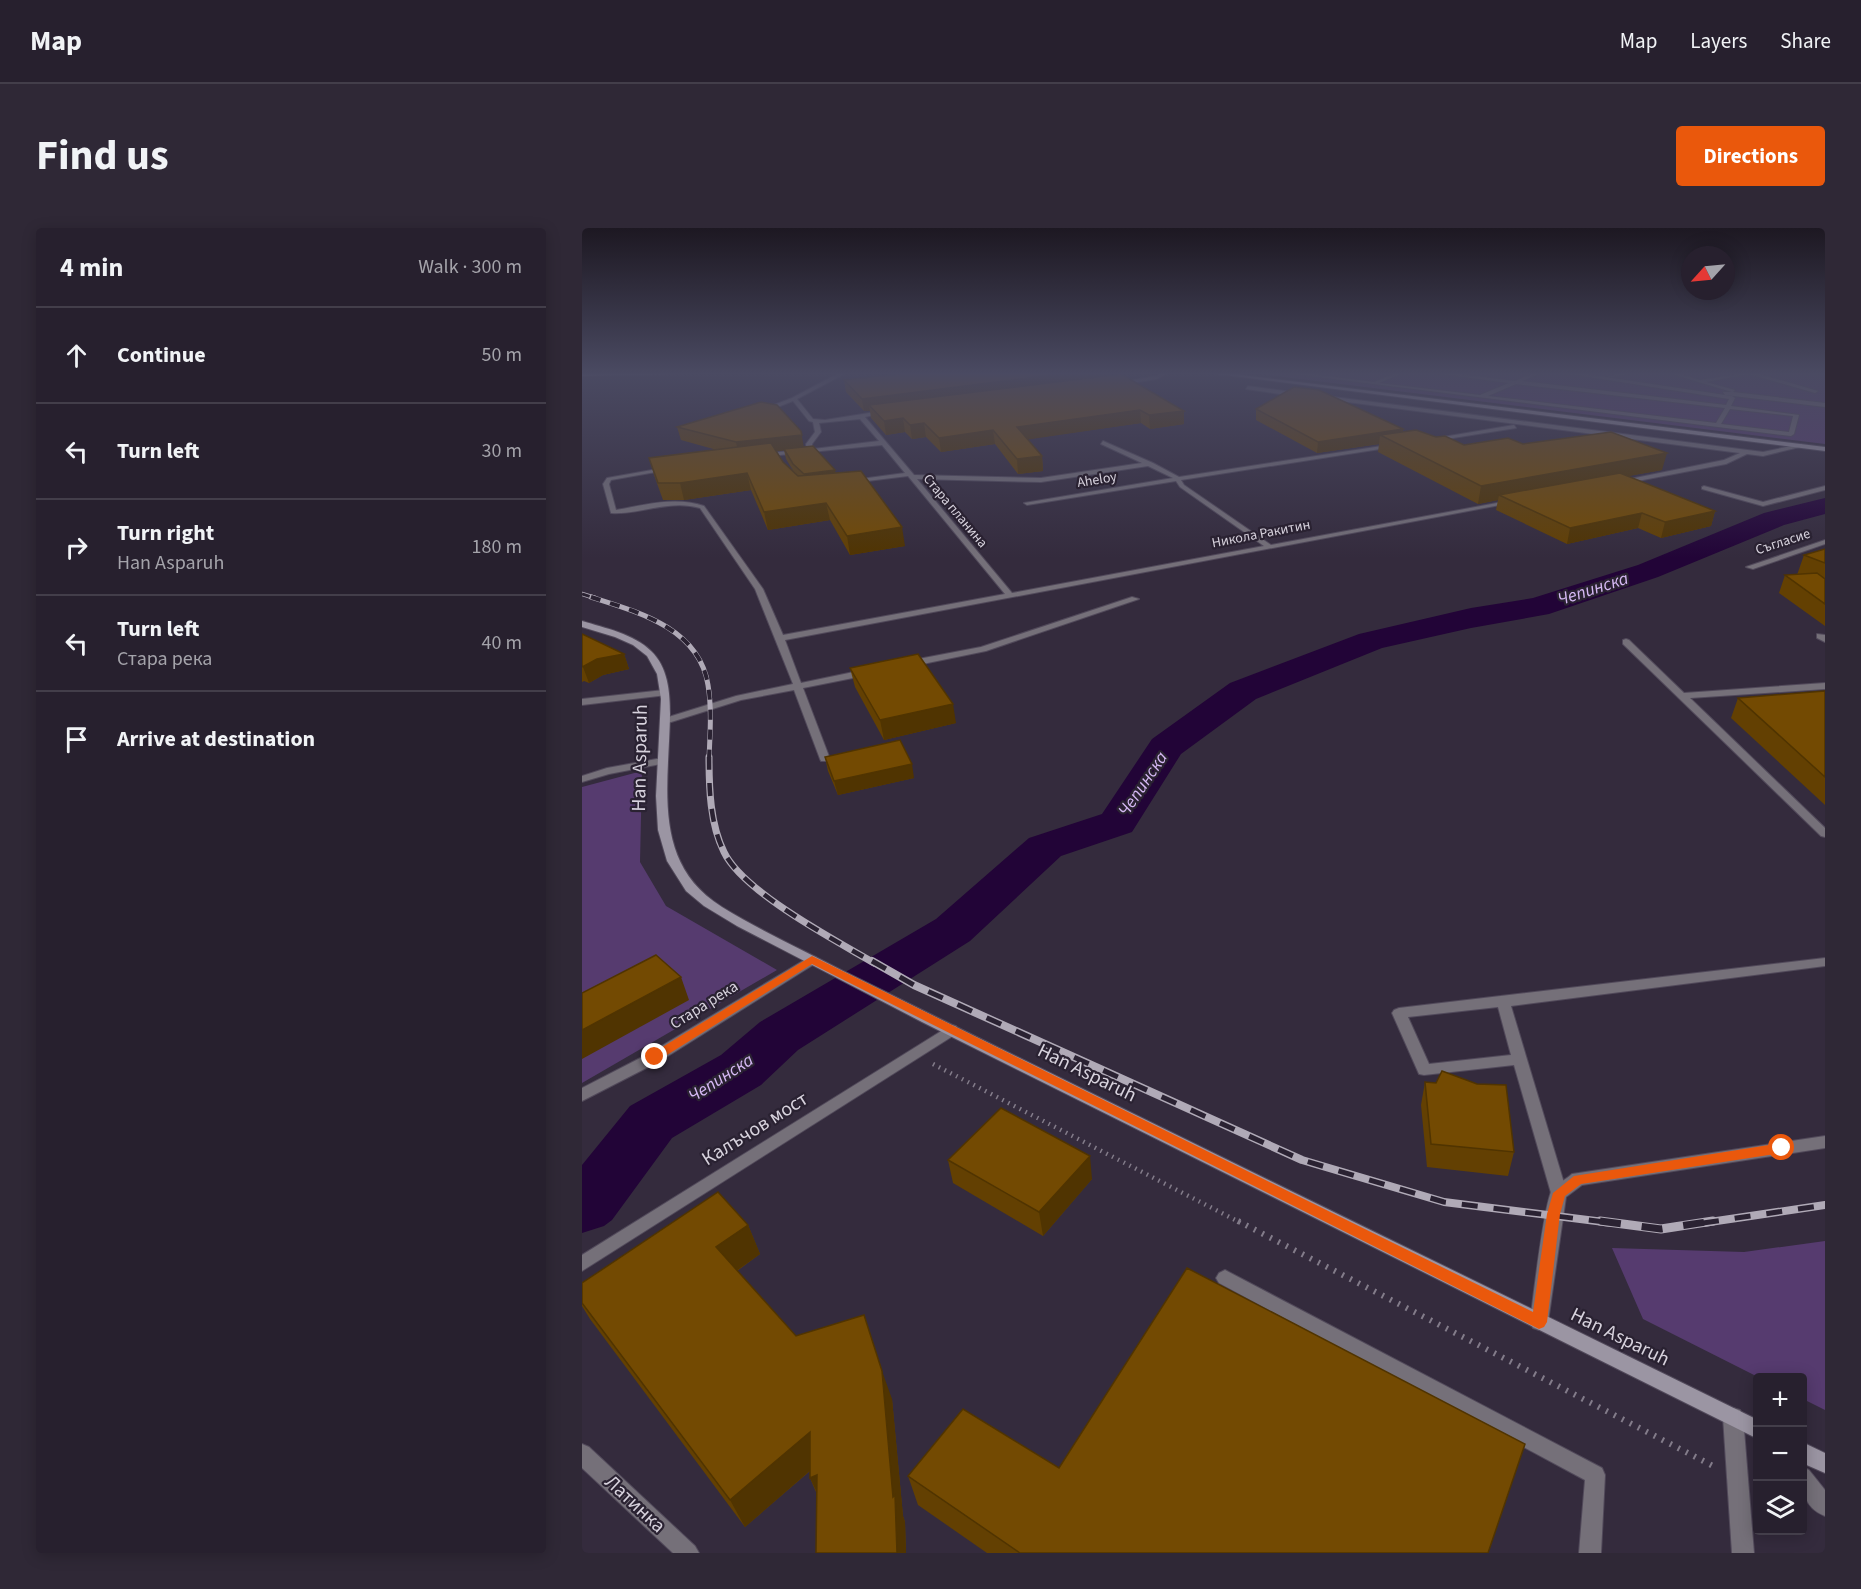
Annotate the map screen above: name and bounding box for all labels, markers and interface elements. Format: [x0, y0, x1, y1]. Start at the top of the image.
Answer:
text: Map [30, 21, 82, 61]
text: Map [1620, 26, 1657, 56]
text: Layers [1690, 26, 1747, 56]
text: Share [1780, 26, 1831, 56]
text: Find us [36, 126, 169, 186]
button: Directions [1676, 126, 1825, 186]
north arrow [1681, 246, 1735, 300]
text: 4 min [60, 249, 123, 286]
text: Walk · 300 m [418, 253, 522, 281]
icon: ahead [60, 339, 93, 372]
text: Continue [117, 339, 206, 371]
text: 50 m [482, 341, 522, 369]
icon: left [60, 435, 93, 468]
text: Turn left [117, 435, 199, 467]
text: 30 m [482, 437, 522, 465]
street label: Aheloy [1076, 467, 1119, 493]
street label: Стара планина [918, 470, 992, 552]
street label: Никола Ракитин [1210, 515, 1312, 553]
text: Turn right [117, 517, 214, 549]
street label: Съгласие [1753, 524, 1813, 560]
icon: right [60, 531, 93, 564]
text: 180 m [472, 533, 522, 561]
text: Han Asparuh [117, 549, 224, 577]
water label: Чепинска [1554, 566, 1632, 612]
text: Turn left [117, 613, 199, 645]
icon: left [60, 627, 93, 660]
text: 40 m [482, 629, 522, 657]
text: Стара река [117, 645, 212, 673]
street label: Han Asparuh [625, 704, 655, 812]
icon: arrive [60, 723, 93, 756]
text: Arrive at destination [117, 723, 315, 755]
water label: Чепинска [1112, 746, 1174, 821]
street label: Стара река [666, 975, 742, 1035]
street label: Han Asparuh [1033, 1037, 1141, 1109]
route end [641, 1043, 667, 1069]
water label: Чепинска [683, 1047, 759, 1108]
street label: Калъчов мост [697, 1085, 813, 1173]
route start [1768, 1134, 1794, 1160]
street label: Han Asparuh [1566, 1301, 1674, 1373]
map controls [1753, 1373, 1807, 1535]
button: + [1753, 1373, 1807, 1427]
button: − [1753, 1427, 1807, 1481]
street label: Латинка [598, 1469, 672, 1539]
button: layers [1753, 1481, 1807, 1535]

